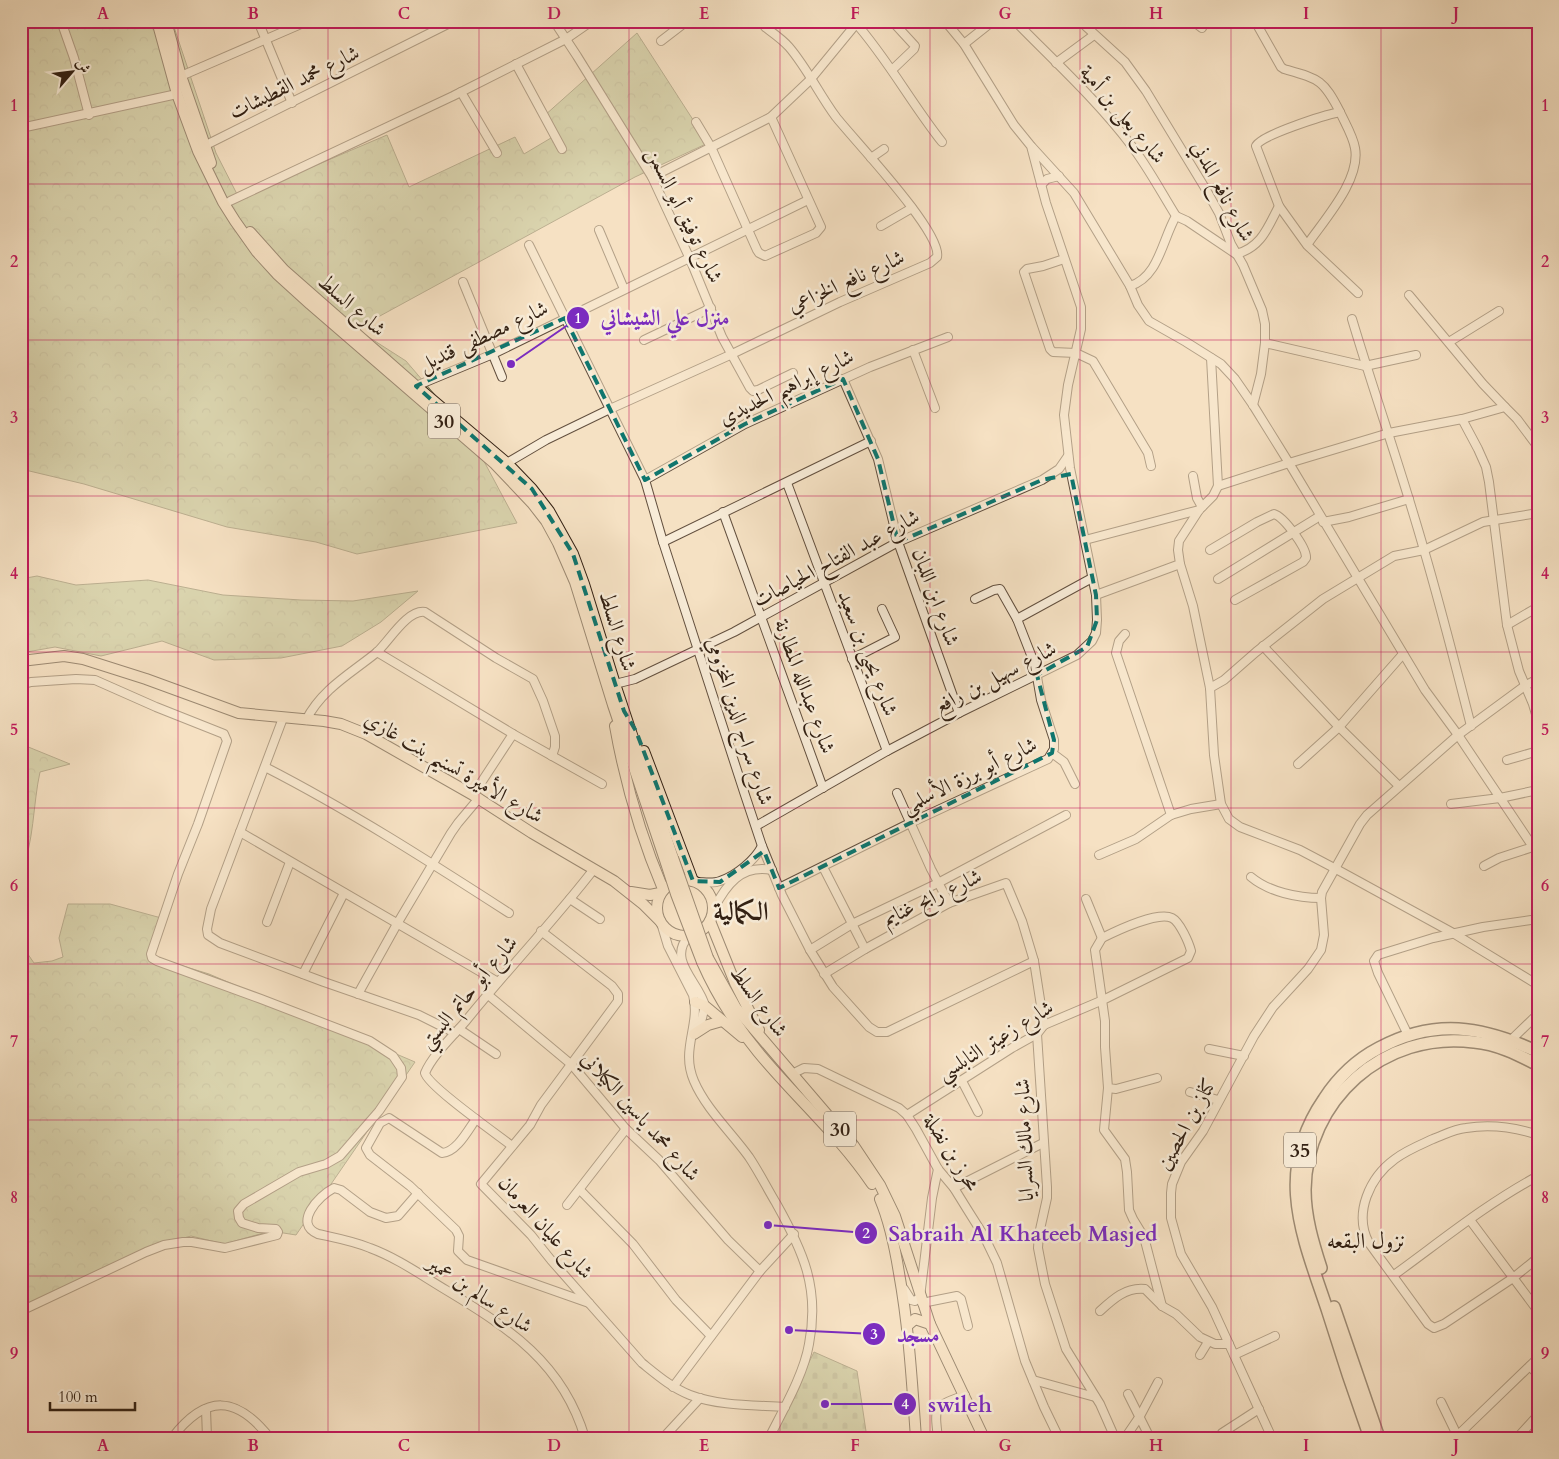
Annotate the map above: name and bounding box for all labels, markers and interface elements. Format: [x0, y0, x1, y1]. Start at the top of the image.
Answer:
text: A [97, 3, 109, 25]
text: B [247, 3, 259, 25]
text: C [398, 3, 410, 25]
text: D [547, 3, 561, 25]
text: E [699, 3, 709, 25]
text: F [850, 3, 860, 25]
text: G [998, 3, 1012, 25]
text: H [1149, 3, 1163, 25]
text: I [1303, 3, 1309, 25]
text: J [1451, 3, 1459, 25]
street label: شارع محمد القطيشات [224, 38, 366, 129]
north arrow [48, 48, 98, 98]
text: ش [71, 56, 95, 77]
street label: شارع يعلى بن أمية [1070, 58, 1173, 172]
text: 1 [10, 95, 18, 117]
text: 1 [1541, 95, 1549, 117]
street label: شارع نافع المدني [1180, 136, 1261, 249]
street label: شارع توفيق أبو السمن [636, 142, 731, 289]
street label: شارع نافع الخزاعي [783, 243, 911, 324]
text: 2 [10, 251, 18, 273]
text: 2 [1541, 251, 1549, 273]
street label: شارع السلط [309, 267, 392, 346]
street label: شارع مصطفى قنديل [414, 294, 554, 382]
callout: منزل علي الشيشاني [566, 299, 740, 336]
text: منزل علي الشيشاني [599, 303, 730, 339]
text: 1 [574, 308, 582, 328]
street label: شارع إبراهيم الحديدي [714, 342, 861, 438]
road number: 30 [428, 404, 460, 438]
text: 3 [10, 407, 18, 429]
text: 3 [1541, 407, 1549, 429]
street label: شارع عبد الفتاح الحياصات [748, 502, 927, 618]
street label: شارع ابن اللبان [902, 544, 967, 651]
text: 4 [10, 563, 18, 585]
text: 4 [1541, 563, 1549, 585]
street label: شارع يحيى بن سعيد [827, 586, 905, 721]
street label: شارع السلط [589, 588, 643, 676]
street label: شارع عبدالله المطارنة [764, 615, 842, 759]
street label: شارع سراج الدين المخزومي [695, 634, 780, 810]
street label: شارع سهيل بن رافع [929, 634, 1063, 724]
street label: شارع الأميرة تسنيم بنت غازي [356, 703, 549, 836]
text: 5 [10, 719, 18, 741]
text: 5 [1541, 719, 1549, 741]
street label: شارع أبو برزة الأسلمي [896, 729, 1044, 825]
street label: شارع رابح غنايم [878, 862, 988, 936]
text: 6 [10, 875, 18, 897]
text: 6 [1541, 875, 1549, 897]
district label: الكمالية [713, 894, 769, 929]
street label: شارع أبو حاتم البستي [411, 929, 528, 1059]
street label: شارع السلط [720, 960, 794, 1045]
street label: شارع زعيتر النابلسي [931, 993, 1062, 1092]
text: 7 [10, 1031, 18, 1053]
text: 7 [1541, 1031, 1549, 1053]
street label: شارع محمد ياسين الكيلاني [572, 1045, 707, 1190]
street label: كناز بن الحصين [1149, 1073, 1224, 1175]
street label: شارع مالك السرايا [1008, 1078, 1044, 1202]
street label: محرز بن نضلة [916, 1107, 987, 1197]
road number: 30 [824, 1112, 856, 1146]
road number: 35 [1284, 1132, 1316, 1168]
street label: شارع عليان العرمان [489, 1169, 600, 1287]
text: 8 [10, 1187, 18, 1209]
text: 8 [1541, 1187, 1549, 1209]
callout: Sabraih Al Khateeb Masjed [854, 1215, 1168, 1252]
text: Sabraih Al Khateeb Masjed [888, 1219, 1158, 1249]
text: 2 [862, 1223, 870, 1243]
district label: نزول البقعه [1327, 1226, 1405, 1256]
street label: شارع سالم بن عمير [418, 1247, 538, 1343]
callout: مسجد [861, 1315, 949, 1352]
text: مسجد [896, 1320, 940, 1350]
text: 3 [870, 1324, 878, 1344]
text: 9 [10, 1343, 18, 1365]
text: 9 [1541, 1343, 1549, 1365]
scale bar [50, 1379, 135, 1411]
callout: swileh [893, 1386, 1001, 1423]
text: 100 m [58, 1387, 98, 1407]
text: swileh [928, 1390, 992, 1420]
text: 4 [901, 1394, 909, 1414]
text: A [97, 1435, 109, 1457]
text: B [247, 1435, 259, 1457]
text: C [398, 1435, 410, 1457]
text: D [547, 1435, 561, 1457]
text: E [699, 1435, 709, 1457]
text: F [850, 1435, 860, 1457]
text: G [998, 1435, 1012, 1457]
text: H [1149, 1435, 1163, 1457]
text: I [1303, 1435, 1309, 1457]
text: J [1451, 1435, 1459, 1457]

